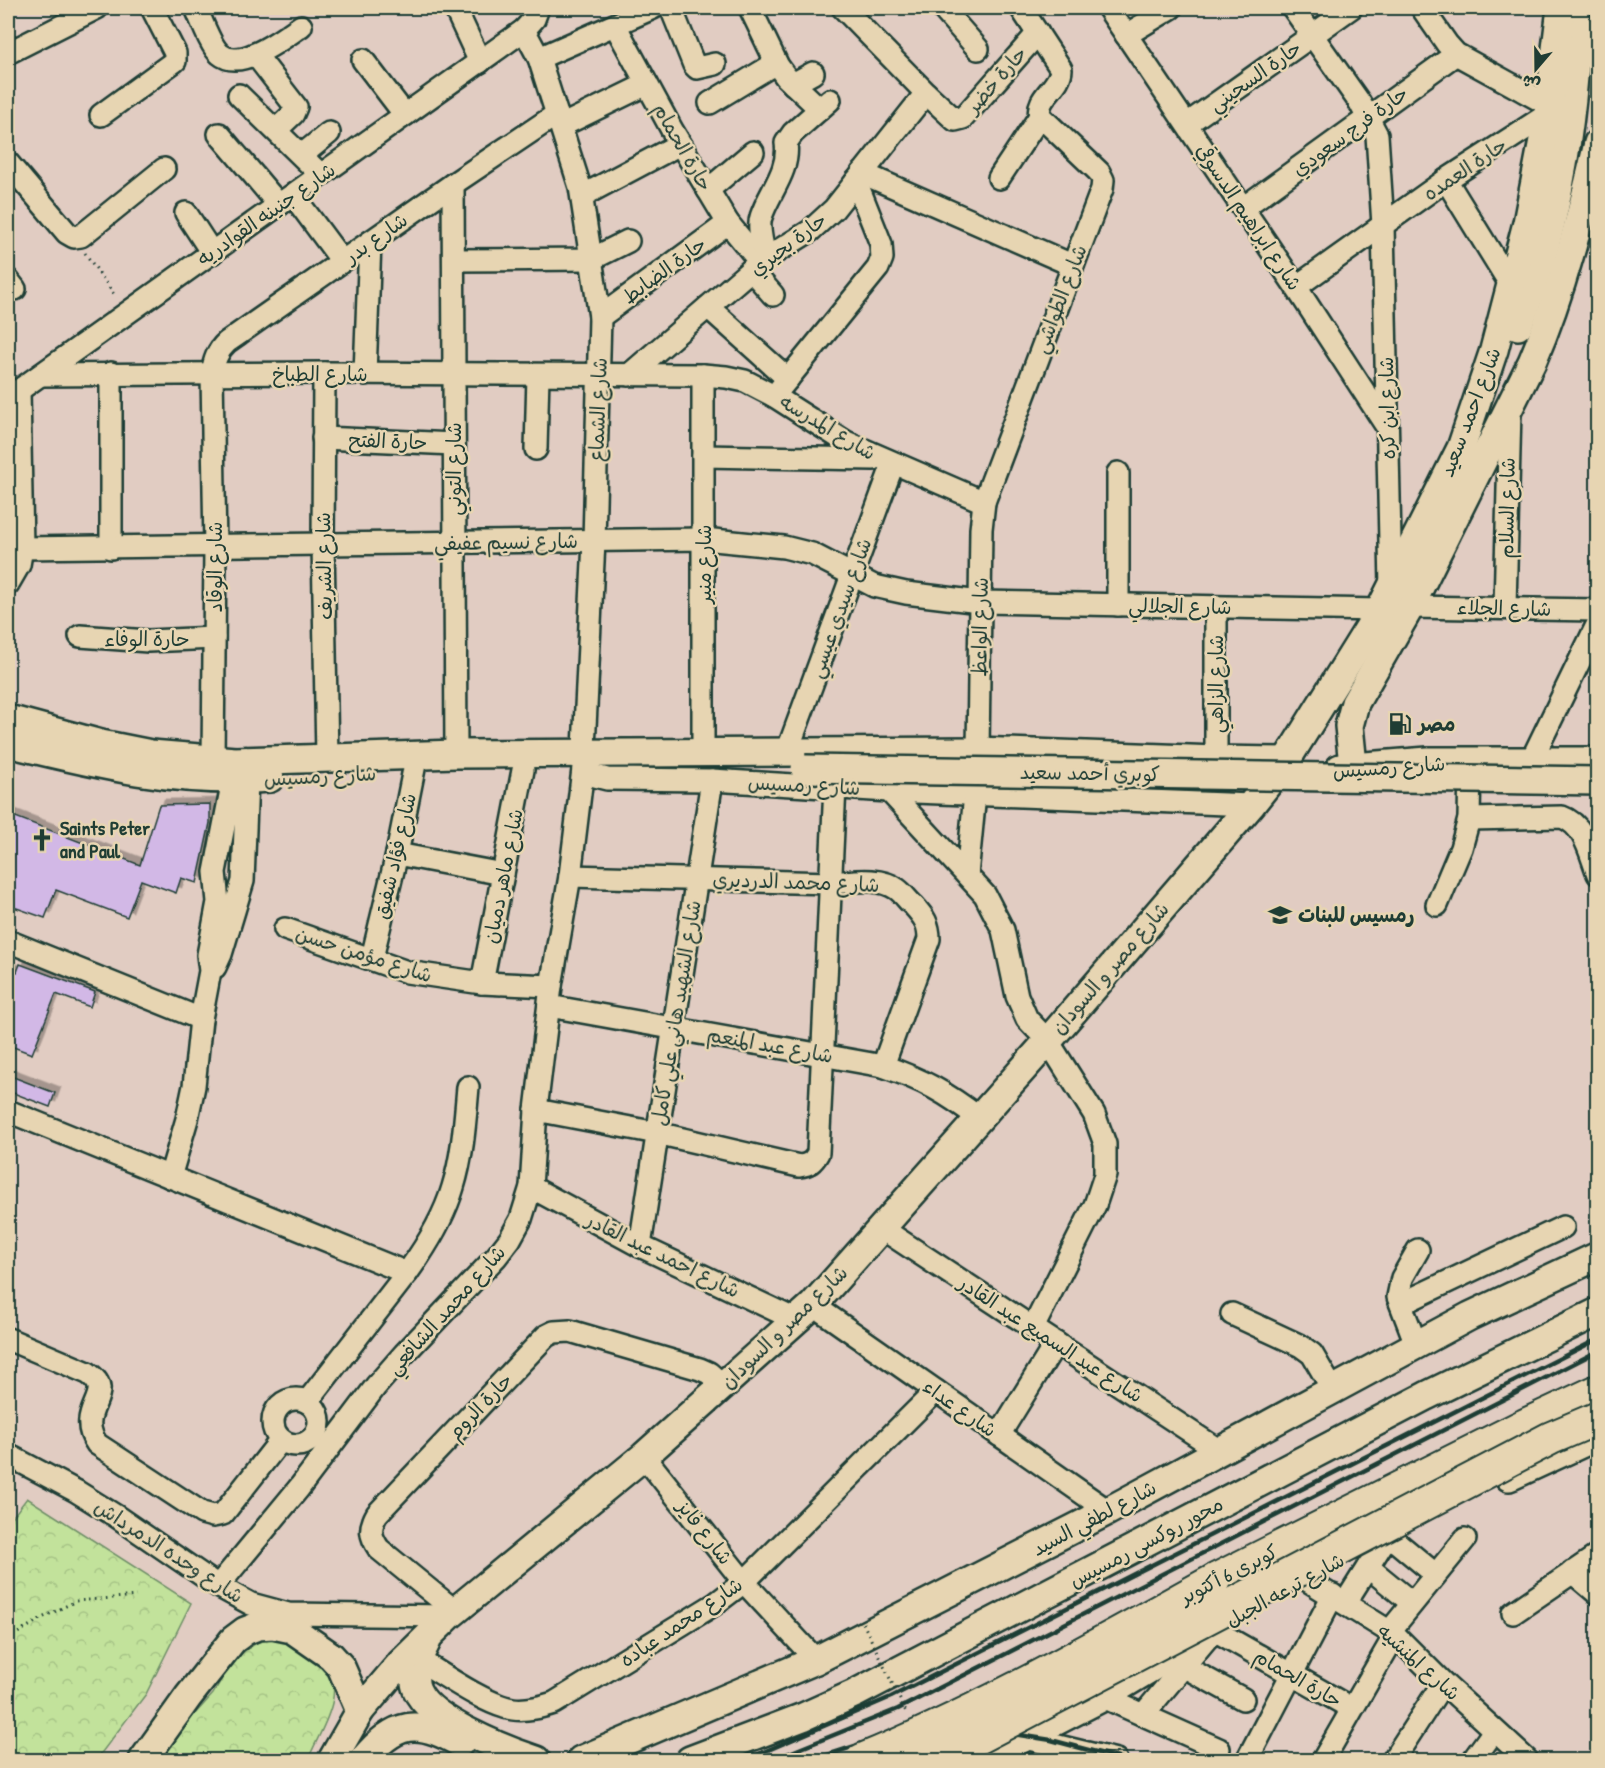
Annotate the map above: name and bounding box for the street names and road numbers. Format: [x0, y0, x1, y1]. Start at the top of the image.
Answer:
street label: حارة السحيني [1203, 34, 1309, 122]
street label: حارة خضر [958, 40, 1032, 121]
street label: حارة فرج سعودي [1286, 79, 1414, 183]
street label: حارة الحمام [646, 98, 719, 197]
street label: حارة العمده [1418, 131, 1512, 206]
street label: شارع ابراهيم الدسوقي [1189, 138, 1309, 296]
street label: شارع جنينه القوادريه [191, 156, 341, 272]
street label: شارع بدر [337, 206, 413, 271]
street label: حارة بحيري [744, 206, 833, 283]
street label: حارة الضابط [616, 230, 711, 309]
street label: شارع الطواشي [1026, 241, 1097, 359]
street label: شارع احمد سعيد [1432, 343, 1508, 481]
street label: شارع ابن كره [1372, 356, 1402, 460]
street label: شارع الشماع [582, 357, 614, 463]
street label: شارع الطباخ [272, 360, 368, 388]
street label: شارع المدرسه [775, 387, 881, 467]
street label: شارع التوني [440, 422, 472, 516]
street label: حارة الفتح [348, 426, 428, 456]
street label: شارع السلام [1492, 457, 1523, 559]
street label: شارع الشريف [309, 512, 339, 620]
street label: شارع الوقاد [201, 522, 229, 612]
street label: شارع منير [690, 525, 718, 605]
street label: شارع نسيم عفيفي [434, 527, 578, 561]
street label: شارع سيدي عيسي [802, 534, 882, 683]
street label: شارع الواعظ [965, 577, 995, 677]
street label: شارع الجلالي [1128, 591, 1232, 625]
street label: شارع الجلاء [1456, 593, 1552, 623]
street label: حارة الوفاء [104, 625, 190, 653]
street label: شارع الزاهي [1202, 635, 1234, 733]
street label: شارع رمسيس [1332, 749, 1446, 785]
street label: كوبري أحمد سعيد [1020, 758, 1160, 789]
street label: شارع رمسيس [263, 759, 377, 793]
street label: شارع رمسيس [747, 768, 861, 802]
street label: شارع فؤاد شفيق [367, 790, 423, 922]
street label: شارع ماهر دميان [476, 806, 530, 946]
street label: شارع محمد الدرديري [712, 865, 880, 900]
street label: شارع مصر و السودان [1045, 896, 1175, 1040]
street label: شارع الشهيد هاني علي كامل [644, 898, 712, 1128]
street label: شارع مؤمن حسن [292, 919, 436, 989]
street label: شارع عبد المنعم [705, 1020, 835, 1071]
street label: شارع احمد عبد القادر [580, 1205, 745, 1304]
street label: شارع محمد الشافعي [380, 1239, 515, 1384]
street label: شارع مصر و السودان [714, 1259, 854, 1395]
street label: شارع عبد السميع عبد القادر [951, 1268, 1149, 1410]
street label: حارة الروم [441, 1366, 520, 1447]
street label: شارع عداء [917, 1372, 1003, 1444]
street label: شارع لطفي السيد [1027, 1473, 1163, 1566]
street label: محور روكسى رمسيس [1064, 1490, 1227, 1594]
street label: شارع وحده الدمرداش [89, 1492, 249, 1610]
street label: شارع فايز [669, 1492, 739, 1570]
street label: كوبرى 6 أكتوبر [1173, 1537, 1283, 1612]
street label: شارع ترعه الجبل [1221, 1546, 1349, 1634]
street label: شارع محمد عباده [614, 1570, 748, 1674]
street label: شارع المنشيه [1371, 1617, 1467, 1707]
street label: حارة الحمام [1248, 1642, 1347, 1715]

